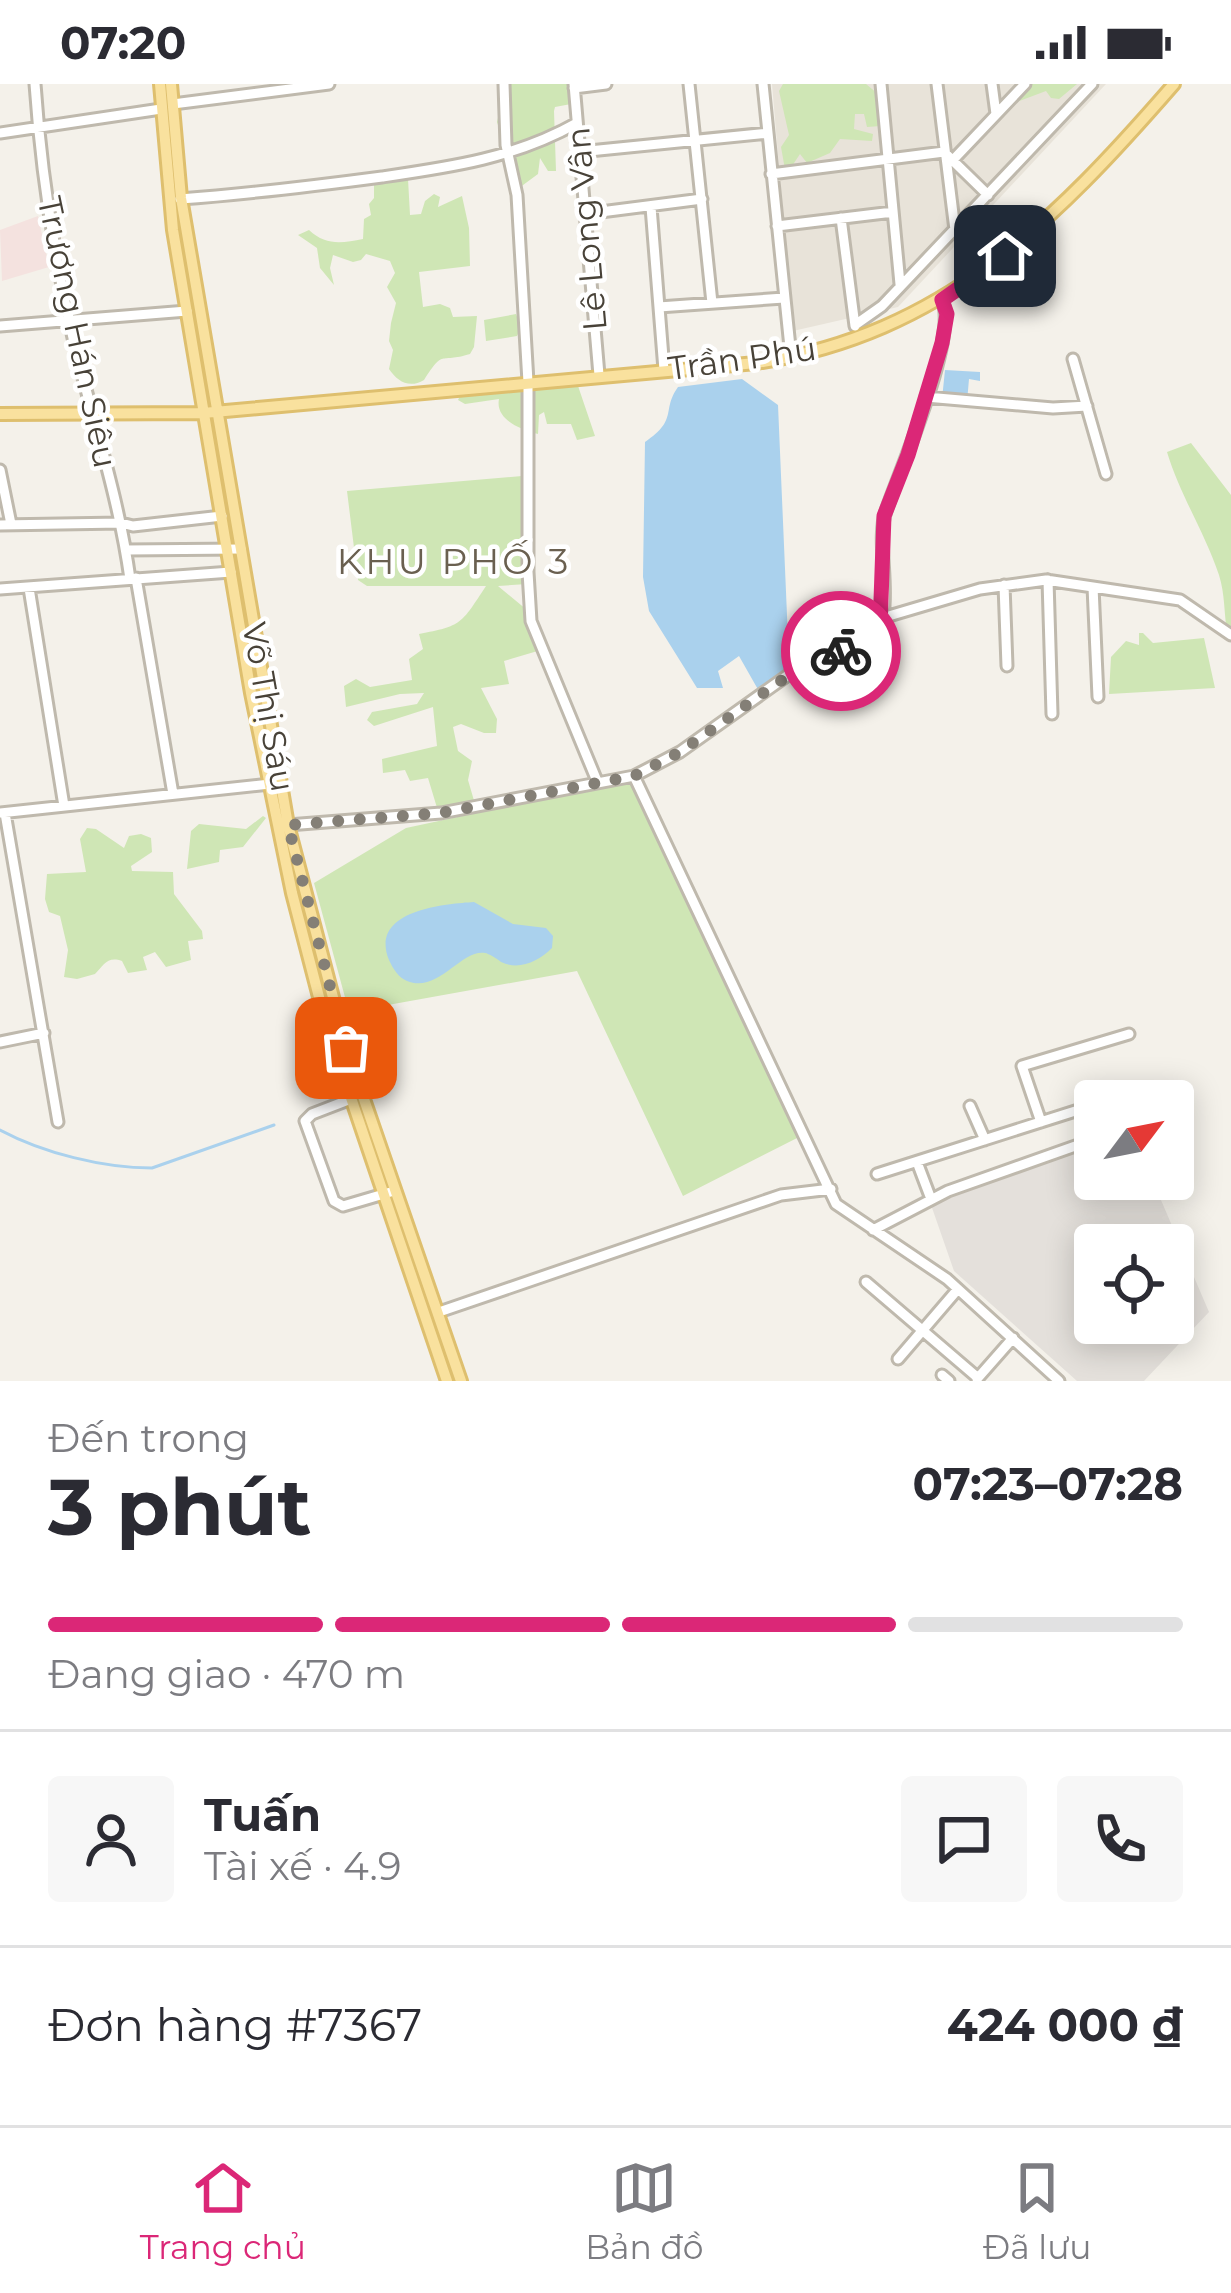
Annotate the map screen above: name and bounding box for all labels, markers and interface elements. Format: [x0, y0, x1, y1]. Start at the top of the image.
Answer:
text: 07:20 [60, 15, 186, 70]
street label: Lê Long Vân [557, 126, 615, 332]
street label: Trương Hán Siêu [30, 193, 126, 471]
pin [954, 205, 1056, 307]
icon: home [972, 223, 1038, 289]
street label: Trần Phú [665, 328, 819, 388]
district label: KHU PHỐ 3 [337, 539, 571, 583]
courier [781, 591, 901, 711]
icon: bike [808, 618, 874, 684]
street label: Võ Thị Sáu [234, 619, 304, 795]
pin [295, 997, 397, 1099]
icon: bag [313, 1015, 379, 1081]
north arrow [1074, 1080, 1194, 1200]
map controls [1074, 1080, 1194, 1344]
button: locate [1074, 1224, 1194, 1344]
text: Đến trong [48, 1414, 249, 1462]
text: 07:23–07:28 [913, 1456, 1183, 1511]
text: 3 phút [48, 1459, 311, 1555]
text: Đang giao · 470 m [48, 1650, 405, 1698]
button: person [48, 1776, 174, 1902]
button: chat [901, 1776, 1027, 1902]
button: phone [1057, 1776, 1183, 1902]
text: Tuấn [204, 1787, 321, 1842]
text: Tài xế · 4.9 [204, 1842, 402, 1890]
text: Đơn hàng #7367 [48, 1997, 422, 2052]
text: 424 000 ₫ [947, 1997, 1183, 2052]
tab: Trang chủ [140, 2155, 306, 2267]
tab: Bản đồ [585, 2155, 704, 2267]
tab: Đã lưu [983, 2155, 1091, 2267]

